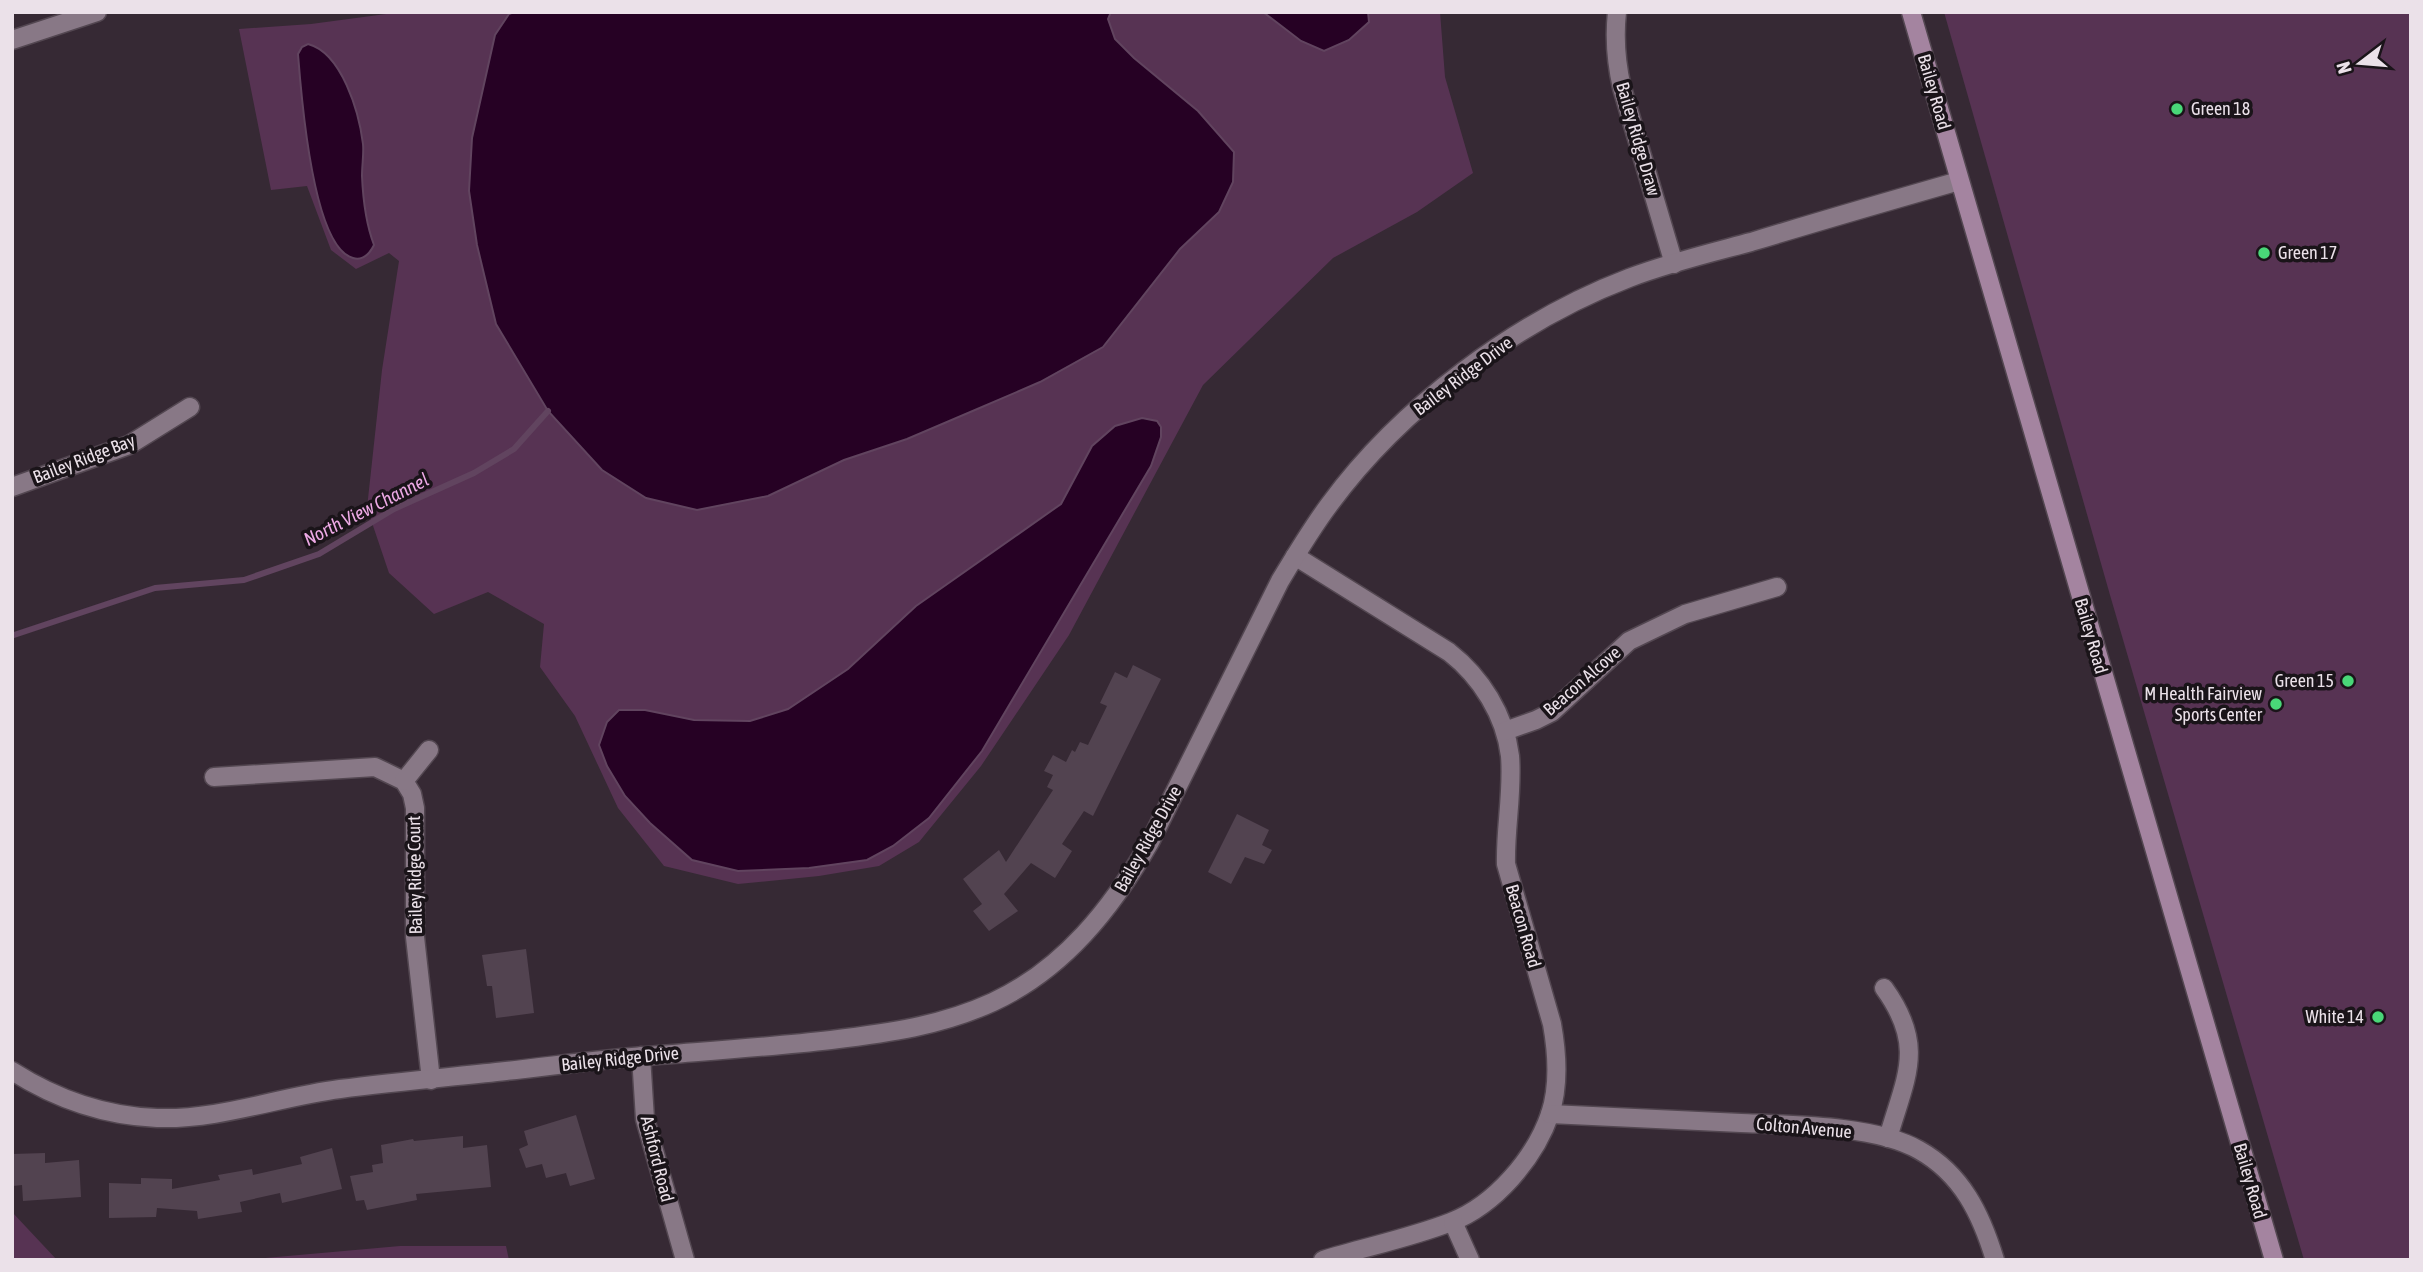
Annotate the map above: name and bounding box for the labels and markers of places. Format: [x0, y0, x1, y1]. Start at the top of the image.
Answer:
place label: Green 18 [2191, 98, 2250, 119]
marker: Green 18 [2169, 101, 2185, 117]
place label: Green 17 [2278, 242, 2337, 263]
marker: Green 17 [2256, 245, 2272, 261]
place label: Green 15 [2275, 670, 2334, 691]
marker: Green 15 [2340, 673, 2356, 689]
place label: M Health Fairview Sports Center [2144, 683, 2263, 725]
marker: M Health Fairview Sports Center [2268, 696, 2284, 712]
place label: White 14 [2306, 1006, 2364, 1027]
marker: White 14 [2370, 1009, 2386, 1025]

